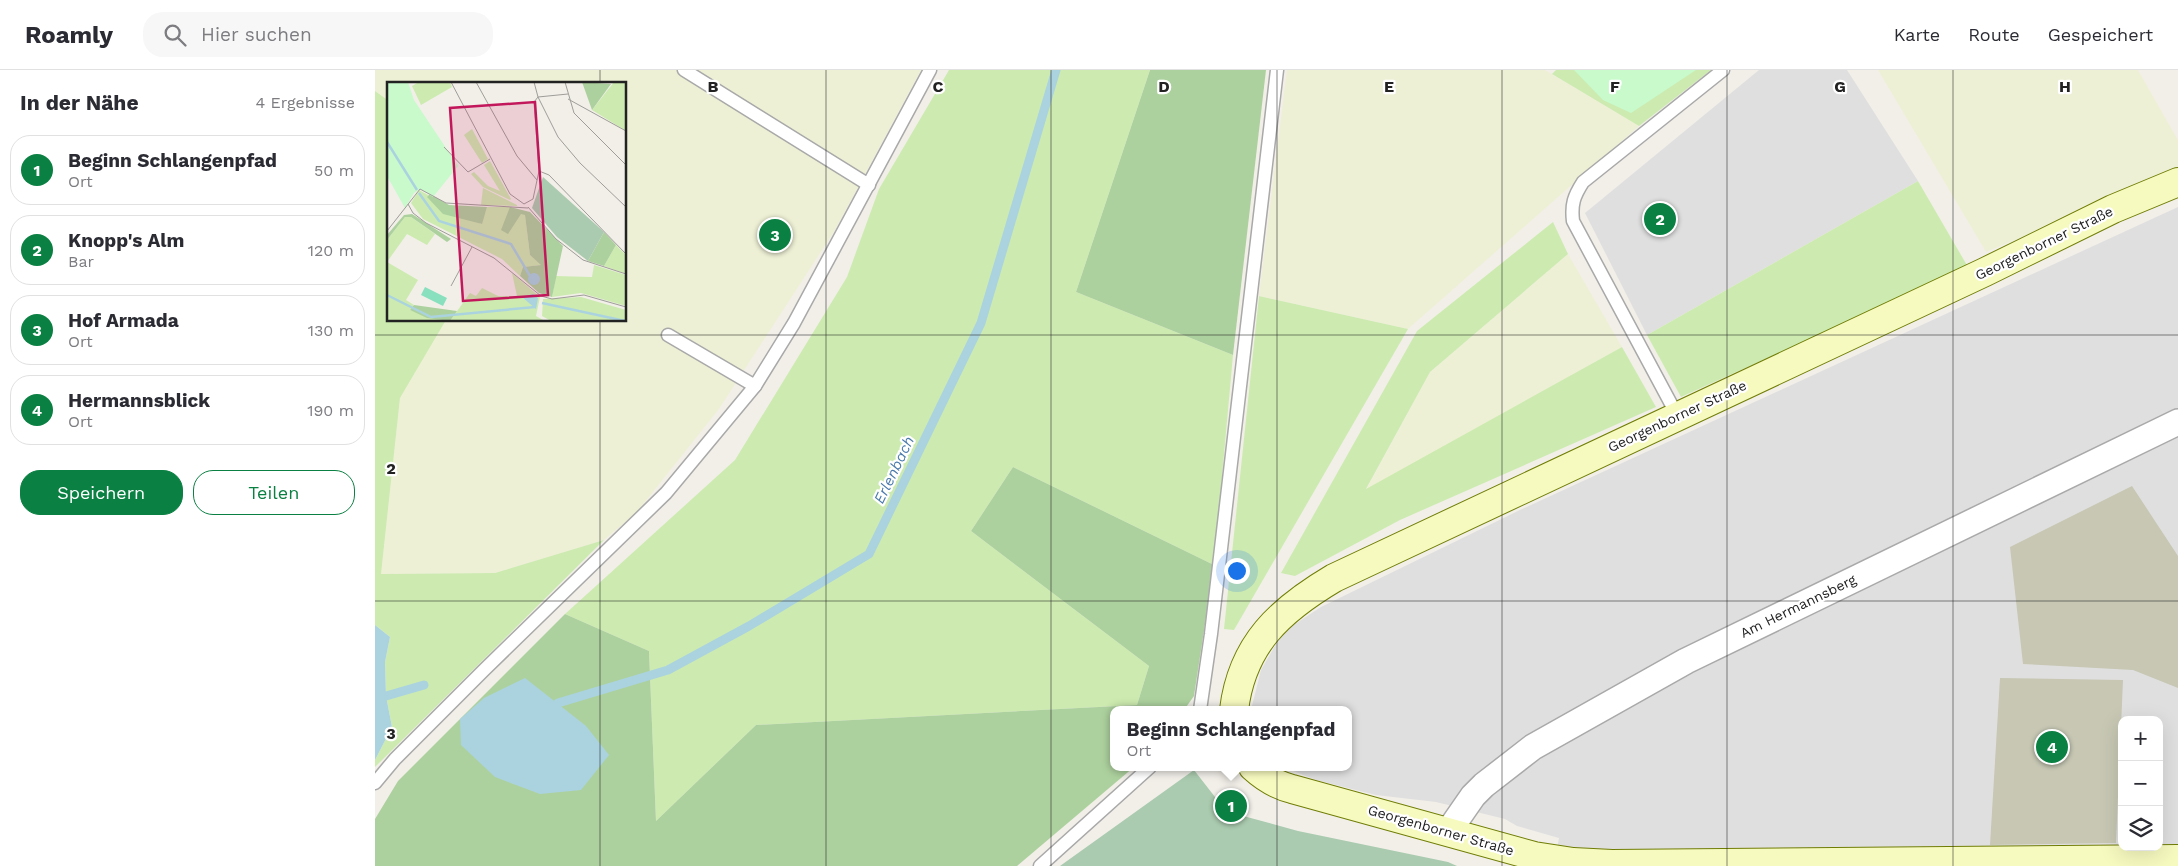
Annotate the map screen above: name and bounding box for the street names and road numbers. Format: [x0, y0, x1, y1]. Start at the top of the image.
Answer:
street label: Georgenborner Straße [1973, 203, 2115, 283]
street label: Georgenborner Straße [1605, 377, 1749, 455]
street label: Am Hermannsberg [1737, 571, 1859, 641]
street label: Georgenborner Straße [1366, 802, 1516, 858]

